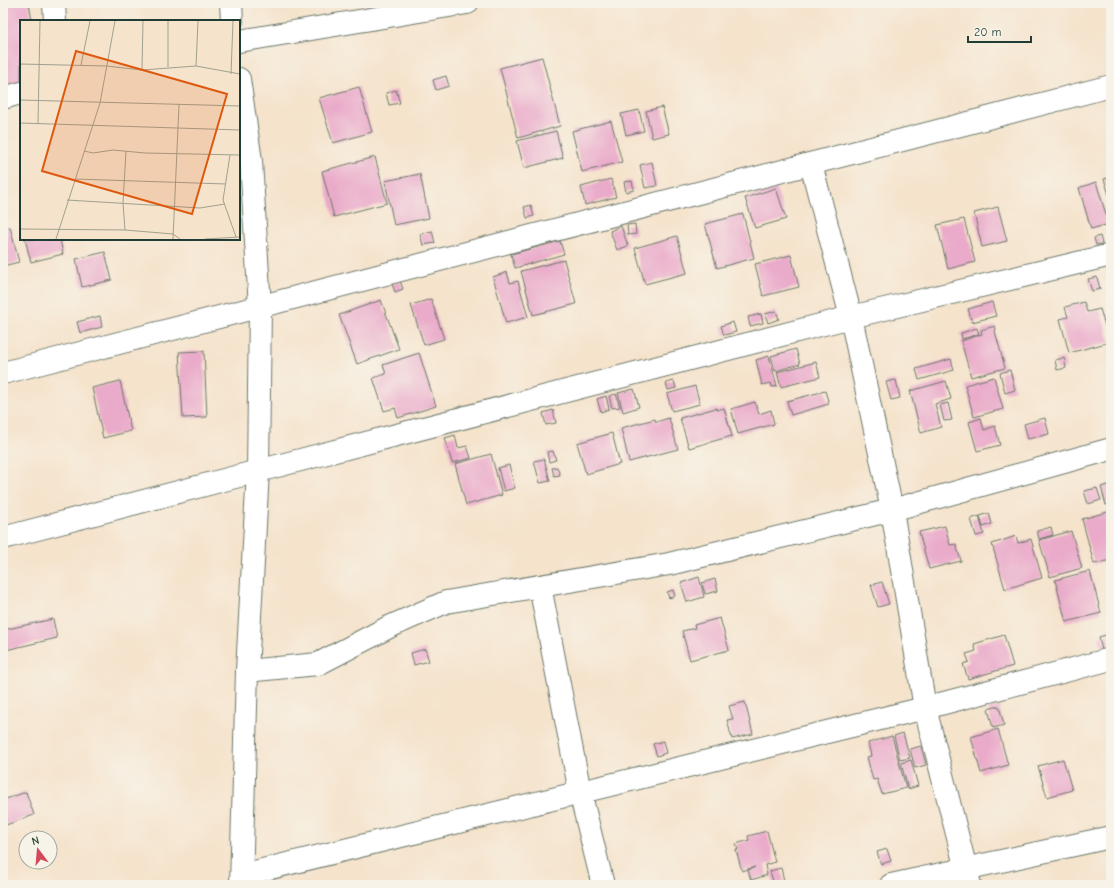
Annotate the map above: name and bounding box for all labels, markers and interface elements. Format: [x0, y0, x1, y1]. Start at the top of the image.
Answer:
scale bar [968, 18, 1031, 44]
inset map [20, 20, 240, 240]
text: 20 m [974, 25, 1002, 39]
north arrow [18, 830, 58, 870]
text: N [30, 834, 41, 848]

